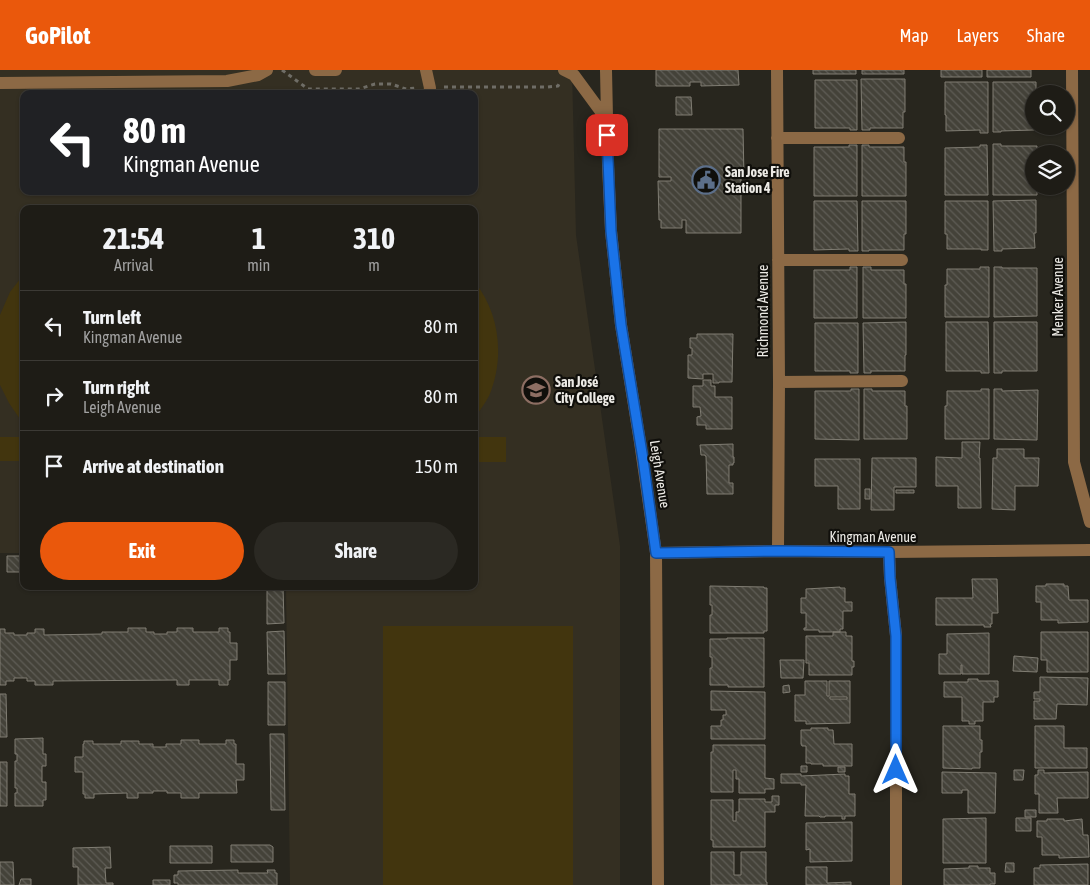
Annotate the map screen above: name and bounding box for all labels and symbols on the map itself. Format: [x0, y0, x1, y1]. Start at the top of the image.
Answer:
pin [586, 114, 628, 156]
place label: San Jose Fire Station 4 [725, 164, 790, 196]
public building icon: San Jose Fire Station 4 [691, 165, 721, 195]
street label: Menker Avenue [1050, 257, 1066, 337]
street label: Richmond Avenue [755, 265, 771, 357]
place label: San José City College [555, 374, 615, 406]
school or university icon: San José City College [521, 375, 551, 405]
street label: Leigh Avenue [647, 439, 673, 509]
street label: Kingman Avenue [830, 529, 916, 545]
position arrow [869, 743, 921, 795]

